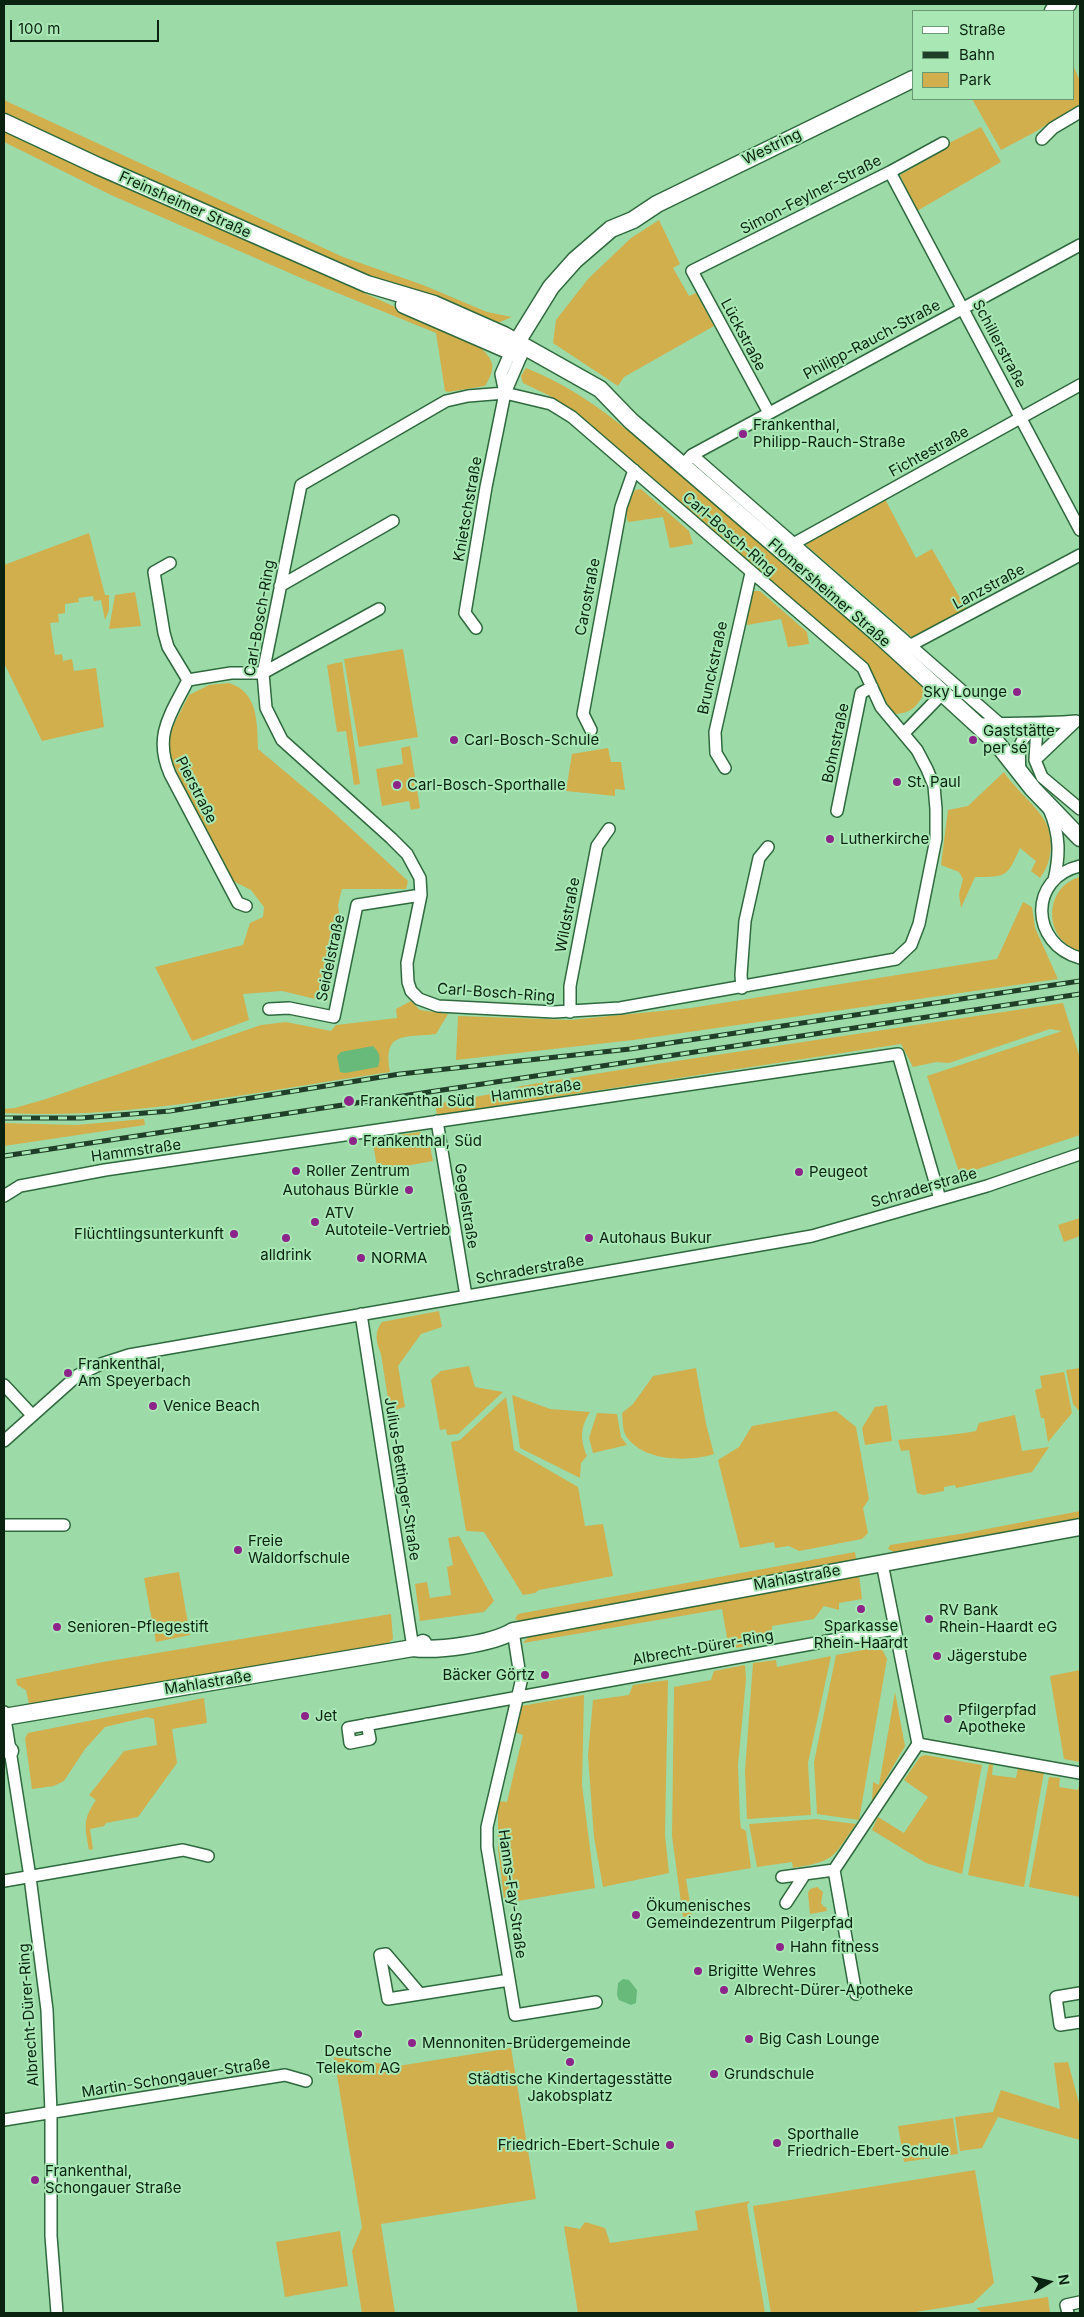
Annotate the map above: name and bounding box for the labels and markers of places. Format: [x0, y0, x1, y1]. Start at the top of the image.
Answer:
place label: Frankenthal, Philipp-Rauch-Straße [753, 416, 905, 451]
marker: Frankenthal, Philipp-Rauch-Straße [737, 428, 749, 440]
place label: Sky Lounge [923, 683, 1007, 701]
marker: Sky Lounge [1011, 686, 1023, 698]
place label: Gaststätte per sé [983, 722, 1055, 757]
place label: Carl-Bosch-Schule [464, 731, 599, 749]
marker: Carl-Bosch-Schule [448, 734, 460, 746]
marker: Gaststätte per sé [967, 734, 979, 746]
place label: St. Paul [907, 773, 961, 791]
place label: Carl-Bosch-Sporthalle [407, 776, 566, 794]
marker: St. Paul [891, 776, 903, 788]
marker: Carl-Bosch-Sporthalle [391, 779, 403, 791]
place label: Lutherkirche [840, 830, 929, 848]
marker: Lutherkirche [824, 833, 836, 845]
place label: Frankenthal Süd [360, 1092, 475, 1110]
marker: Frankenthal Süd [342, 1094, 356, 1108]
place label: Frankenthal, Süd [363, 1132, 482, 1150]
marker: Frankenthal, Süd [347, 1135, 359, 1147]
place label: Roller Zentrum [306, 1162, 410, 1180]
place label: Peugeot [809, 1163, 868, 1181]
marker: Roller Zentrum [290, 1165, 302, 1177]
marker: Peugeot [793, 1166, 805, 1178]
place label: Autohaus Bürkle [283, 1181, 399, 1199]
marker: Autohaus Bürkle [403, 1184, 415, 1196]
place label: ATV Autoteile-Vertrieb [325, 1204, 450, 1239]
marker: ATV Autoteile-Vertrieb [309, 1216, 321, 1228]
place label: Flüchtlingsunterkunft [74, 1225, 224, 1243]
marker: Flüchtlingsunterkunft [228, 1228, 240, 1240]
place label: Autohaus Bukur [599, 1229, 712, 1247]
marker: alldrink [280, 1232, 292, 1244]
marker: Autohaus Bukur [583, 1232, 595, 1244]
place label: alldrink [260, 1246, 312, 1264]
place label: NORMA [371, 1249, 427, 1267]
marker: NORMA [355, 1252, 367, 1264]
place label: Frankenthal, Am Speyerbach [78, 1355, 191, 1390]
marker: Frankenthal, Am Speyerbach [62, 1367, 74, 1379]
place label: Venice Beach [163, 1397, 260, 1415]
marker: Venice Beach [147, 1400, 159, 1412]
place label: Freie Waldorfschule [248, 1532, 350, 1567]
marker: Freie Waldorfschule [232, 1544, 244, 1556]
place label: RV Bank Rhein-Haardt eG [939, 1601, 1058, 1636]
marker: Sparkasse Rhein-Haardt [855, 1603, 867, 1615]
marker: RV Bank Rhein-Haardt eG [923, 1613, 935, 1625]
place label: Sparkasse Rhein-Haardt [814, 1617, 908, 1652]
place label: Senioren-Pflegestift [67, 1618, 209, 1636]
marker: Senioren-Pflegestift [51, 1621, 63, 1633]
place label: Jägerstube [947, 1647, 1027, 1665]
marker: Jägerstube [931, 1650, 943, 1662]
place label: Bäcker Görtz [442, 1666, 535, 1684]
marker: Bäcker Görtz [539, 1669, 551, 1681]
place label: Pfilgerpfad Apotheke [958, 1701, 1036, 1736]
place label: Jet [315, 1707, 337, 1725]
marker: Jet [299, 1710, 311, 1722]
marker: Pfilgerpfad Apotheke [942, 1713, 954, 1725]
place label: Ökumenisches Gemeindezentrum Pilgerpfad [646, 1897, 853, 1932]
marker: Ökumenisches Gemeindezentrum Pilgerpfad [630, 1909, 642, 1921]
place label: Hahn fitness [790, 1938, 879, 1956]
marker: Hahn fitness [774, 1941, 786, 1953]
place label: Brigitte Wehres [708, 1962, 816, 1980]
marker: Brigitte Wehres [692, 1965, 704, 1977]
place label: Albrecht-Dürer-Apotheke [734, 1981, 913, 1999]
marker: Albrecht-Dürer-Apotheke [718, 1984, 730, 1996]
marker: Deutsche Telekom AG [352, 2028, 364, 2040]
place label: Big Cash Lounge [759, 2030, 879, 2048]
marker: Big Cash Lounge [743, 2033, 755, 2045]
place label: Mennoniten-Brüdergemeinde [422, 2034, 631, 2052]
marker: Mennoniten-Brüdergemeinde [406, 2037, 418, 2049]
place label: Deutsche Telekom AG [316, 2042, 400, 2077]
marker: Städtische Kindertagesstätte Jakobsplatz [564, 2056, 576, 2068]
place label: Grundschule [724, 2065, 814, 2083]
marker: Grundschule [708, 2068, 720, 2080]
place label: Städtische Kindertagesstätte Jakobsplatz [468, 2070, 672, 2105]
place label: Sporthalle Friedrich-Ebert-Schule [787, 2125, 949, 2160]
place label: Friedrich-Ebert-Schule [498, 2136, 660, 2154]
marker: Sporthalle Friedrich-Ebert-Schule [771, 2137, 783, 2149]
marker: Friedrich-Ebert-Schule [664, 2139, 676, 2151]
place label: Frankenthal, Schongauer Straße [45, 2162, 182, 2197]
marker: Frankenthal, Schongauer Straße [29, 2174, 41, 2186]

